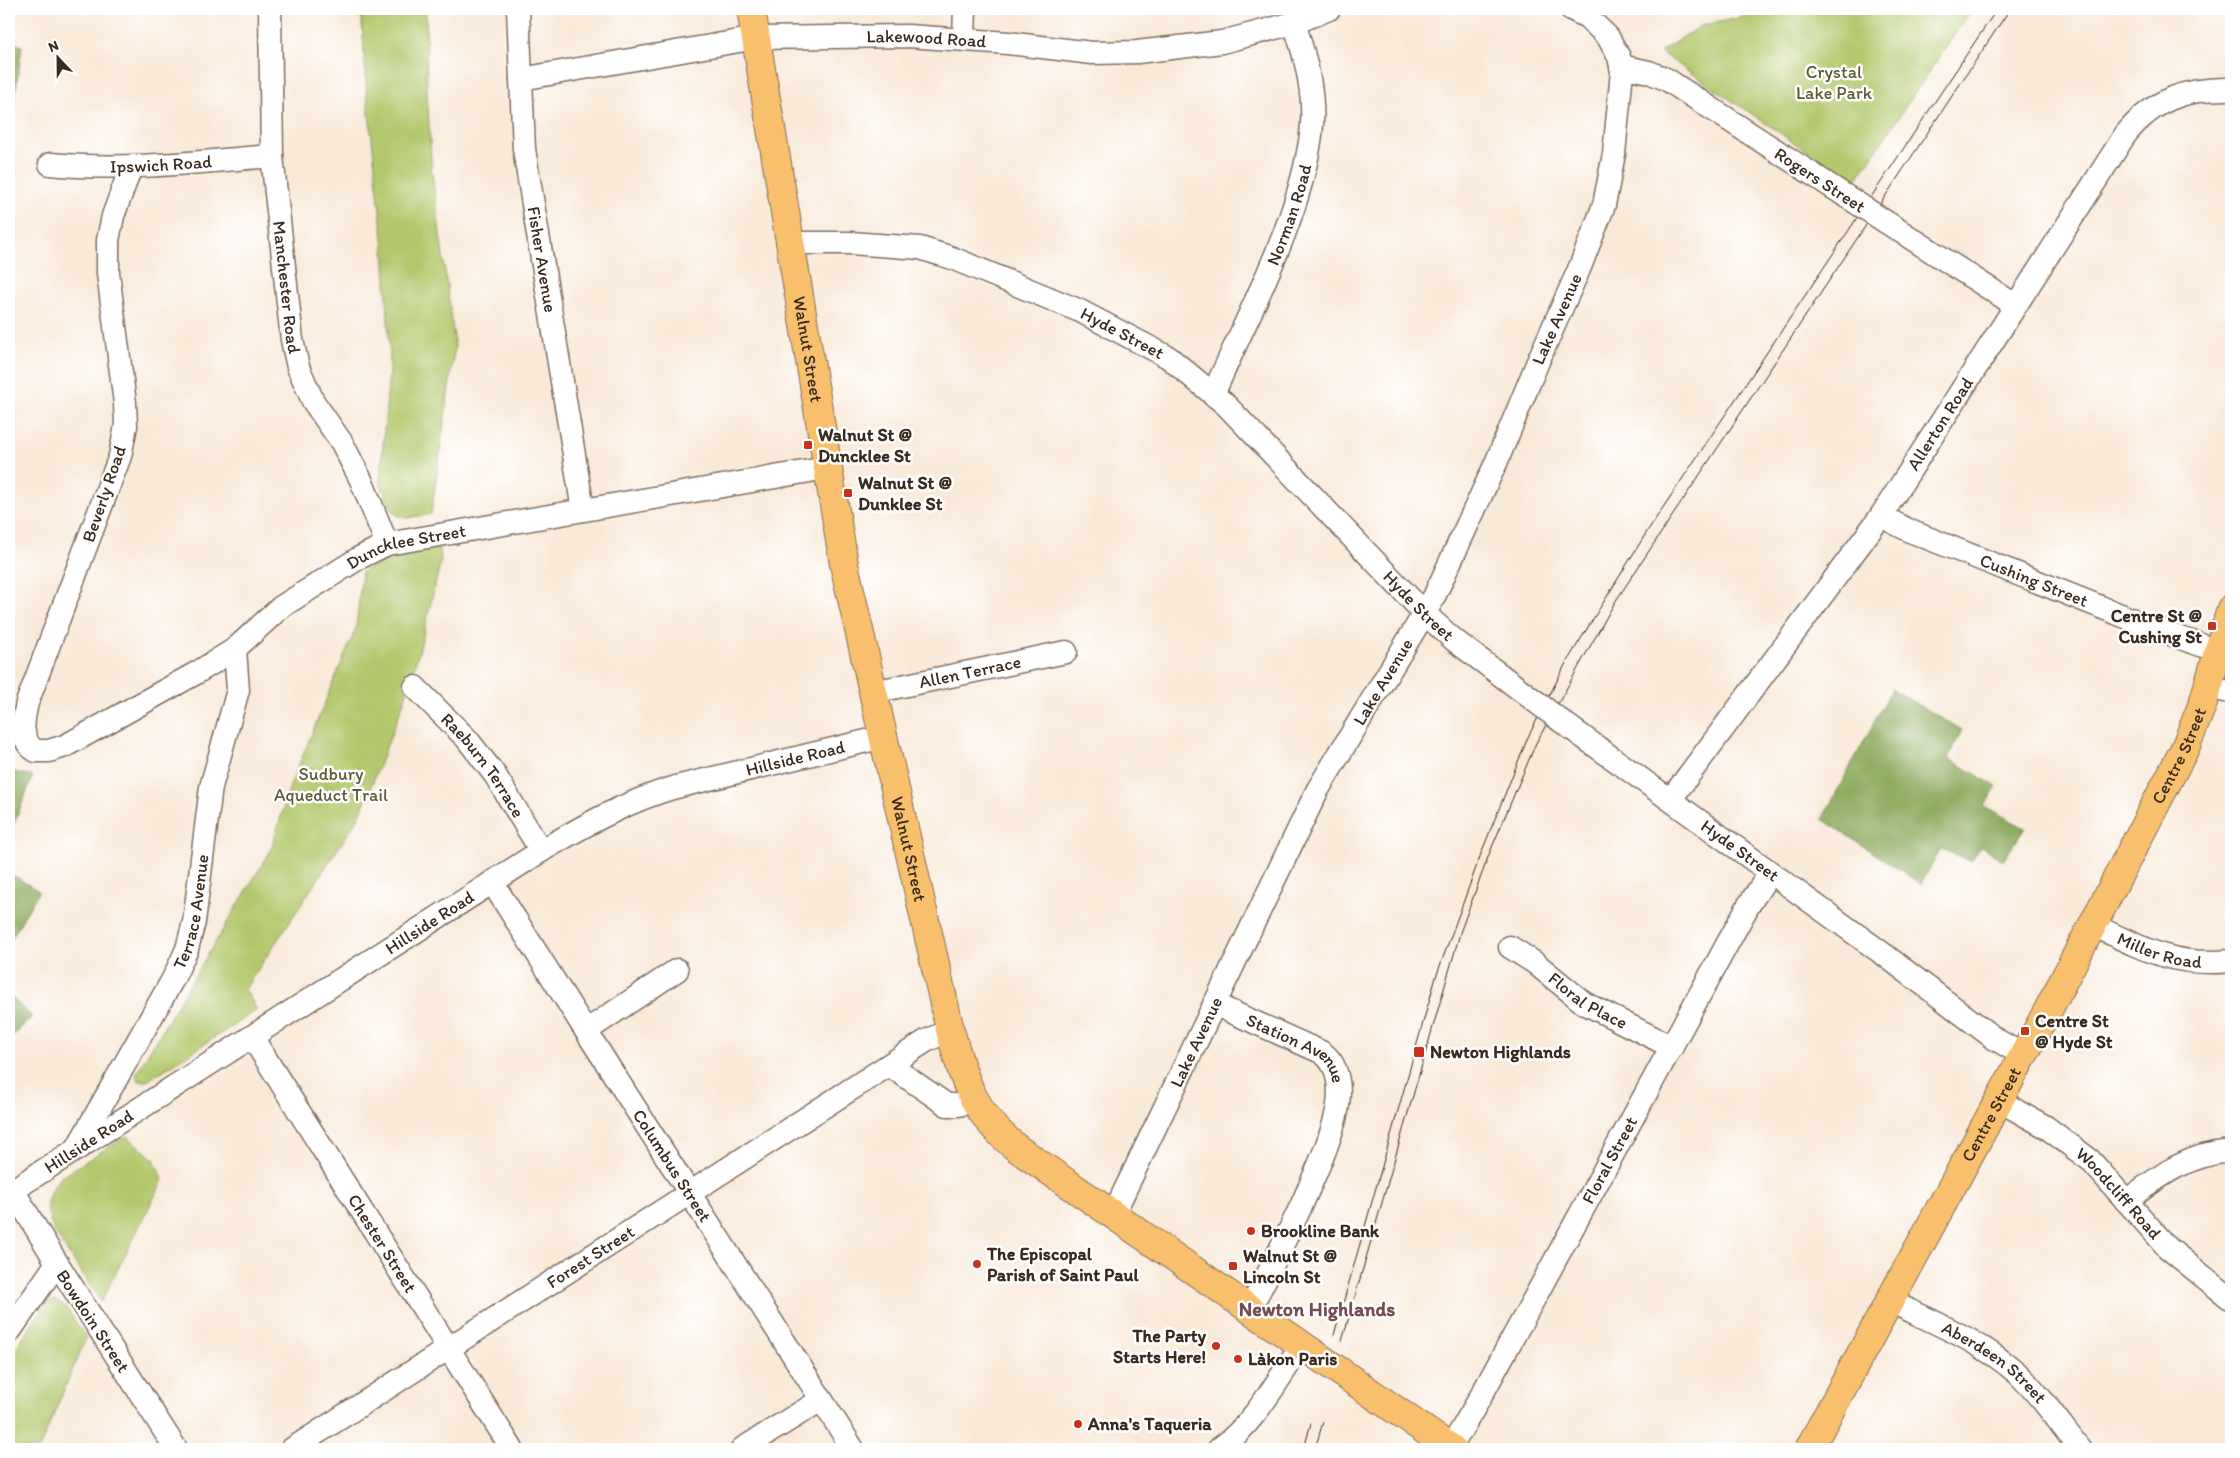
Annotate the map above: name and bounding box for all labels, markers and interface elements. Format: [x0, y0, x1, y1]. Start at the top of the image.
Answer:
street label: Lakewood Road [866, 25, 987, 52]
north arrow [32, 32, 82, 82]
text: N [46, 37, 61, 56]
park label: Crystal Lake Park [1796, 61, 1873, 104]
street label: Rogers Street [1770, 142, 1870, 218]
street label: Ipswich Road [110, 150, 213, 178]
street label: Norman Road [1262, 162, 1316, 269]
street label: Fisher Avenue [523, 205, 562, 314]
street label: Manchester Road [268, 220, 306, 356]
street label: Lake Avenue [1527, 270, 1587, 368]
street label: Walnut Street [788, 295, 828, 404]
street label: Hyde Street [1077, 302, 1168, 364]
street label: Allerton Road [1902, 373, 1978, 474]
place label: Walnut St @ Duncklee St [818, 424, 912, 467]
marker: Walnut St @ Duncklee St [802, 439, 814, 451]
street label: Beverly Road [77, 443, 131, 545]
place label: Walnut St @ Dunklee St [858, 472, 952, 515]
marker: Walnut St @ Dunklee St [842, 487, 854, 499]
street label: Duncklee Street [342, 520, 468, 574]
street label: Cushing Street [1977, 549, 2091, 612]
street label: Hyde Street [1378, 566, 1459, 646]
place label: Centre St @ Cushing St [2111, 605, 2202, 648]
marker: Centre St @ Cushing St [2206, 620, 2218, 632]
street label: Lake Avenue [1348, 634, 1418, 729]
street label: Allen Terrace [917, 651, 1023, 693]
street label: Centre Street [2147, 704, 2211, 808]
street label: Raeburn Terrace [436, 708, 529, 822]
street label: Hillside Road [743, 736, 847, 781]
park label: Sudbury Aqueduct Trail [274, 763, 388, 806]
street label: Walnut Street [886, 794, 931, 904]
street label: Hyde Street [1697, 815, 1784, 886]
street label: Terrace Avenue [168, 853, 213, 973]
street label: Hillside Road [381, 886, 478, 959]
street label: Miller Road [2114, 927, 2203, 973]
street label: Floral Place [1544, 967, 1631, 1034]
street label: Lake Avenue [1165, 993, 1227, 1091]
street label: Station Avenue [1243, 1009, 1349, 1085]
place label: Centre St @ Hyde St [2035, 1010, 2113, 1053]
marker: Centre St @ Hyde St [2019, 1025, 2031, 1037]
place label: Newton Highlands [1430, 1041, 1571, 1063]
marker: Newton Highlands [1412, 1045, 1426, 1059]
street label: Centre Street [1957, 1063, 2026, 1166]
street label: Hillside Road [40, 1105, 138, 1178]
street label: Columbus Street [628, 1105, 716, 1226]
street label: Floral Street [1577, 1112, 1642, 1208]
street label: Woodcliff Road [2072, 1142, 2166, 1244]
street label: Chester Street [343, 1190, 422, 1297]
street label: Forest Street [542, 1220, 639, 1293]
place label: Brookline Bank [1261, 1220, 1380, 1242]
marker: Brookline Bank [1245, 1225, 1257, 1237]
place label: The Episcopal Parish of Saint Paul [986, 1243, 1140, 1286]
place label: Walnut St @ Lincoln St [1243, 1245, 1337, 1288]
marker: The Episcopal Parish of Saint Paul [971, 1258, 983, 1270]
marker: Walnut St @ Lincoln St [1227, 1260, 1239, 1272]
street label: Bowdoin Street [52, 1265, 135, 1377]
district label: Newton Highlands [1239, 1297, 1395, 1322]
street label: Aberdeen Street [1938, 1317, 2051, 1408]
place label: The Party Starts Here! [1113, 1325, 1207, 1368]
marker: The Party Starts Here! [1210, 1340, 1222, 1352]
place label: Làkon Paris [1248, 1348, 1337, 1370]
marker: Làkon Paris [1232, 1353, 1244, 1365]
place label: Anna's Taqueria [1087, 1413, 1212, 1435]
marker: Anna's Taqueria [1072, 1418, 1084, 1430]

